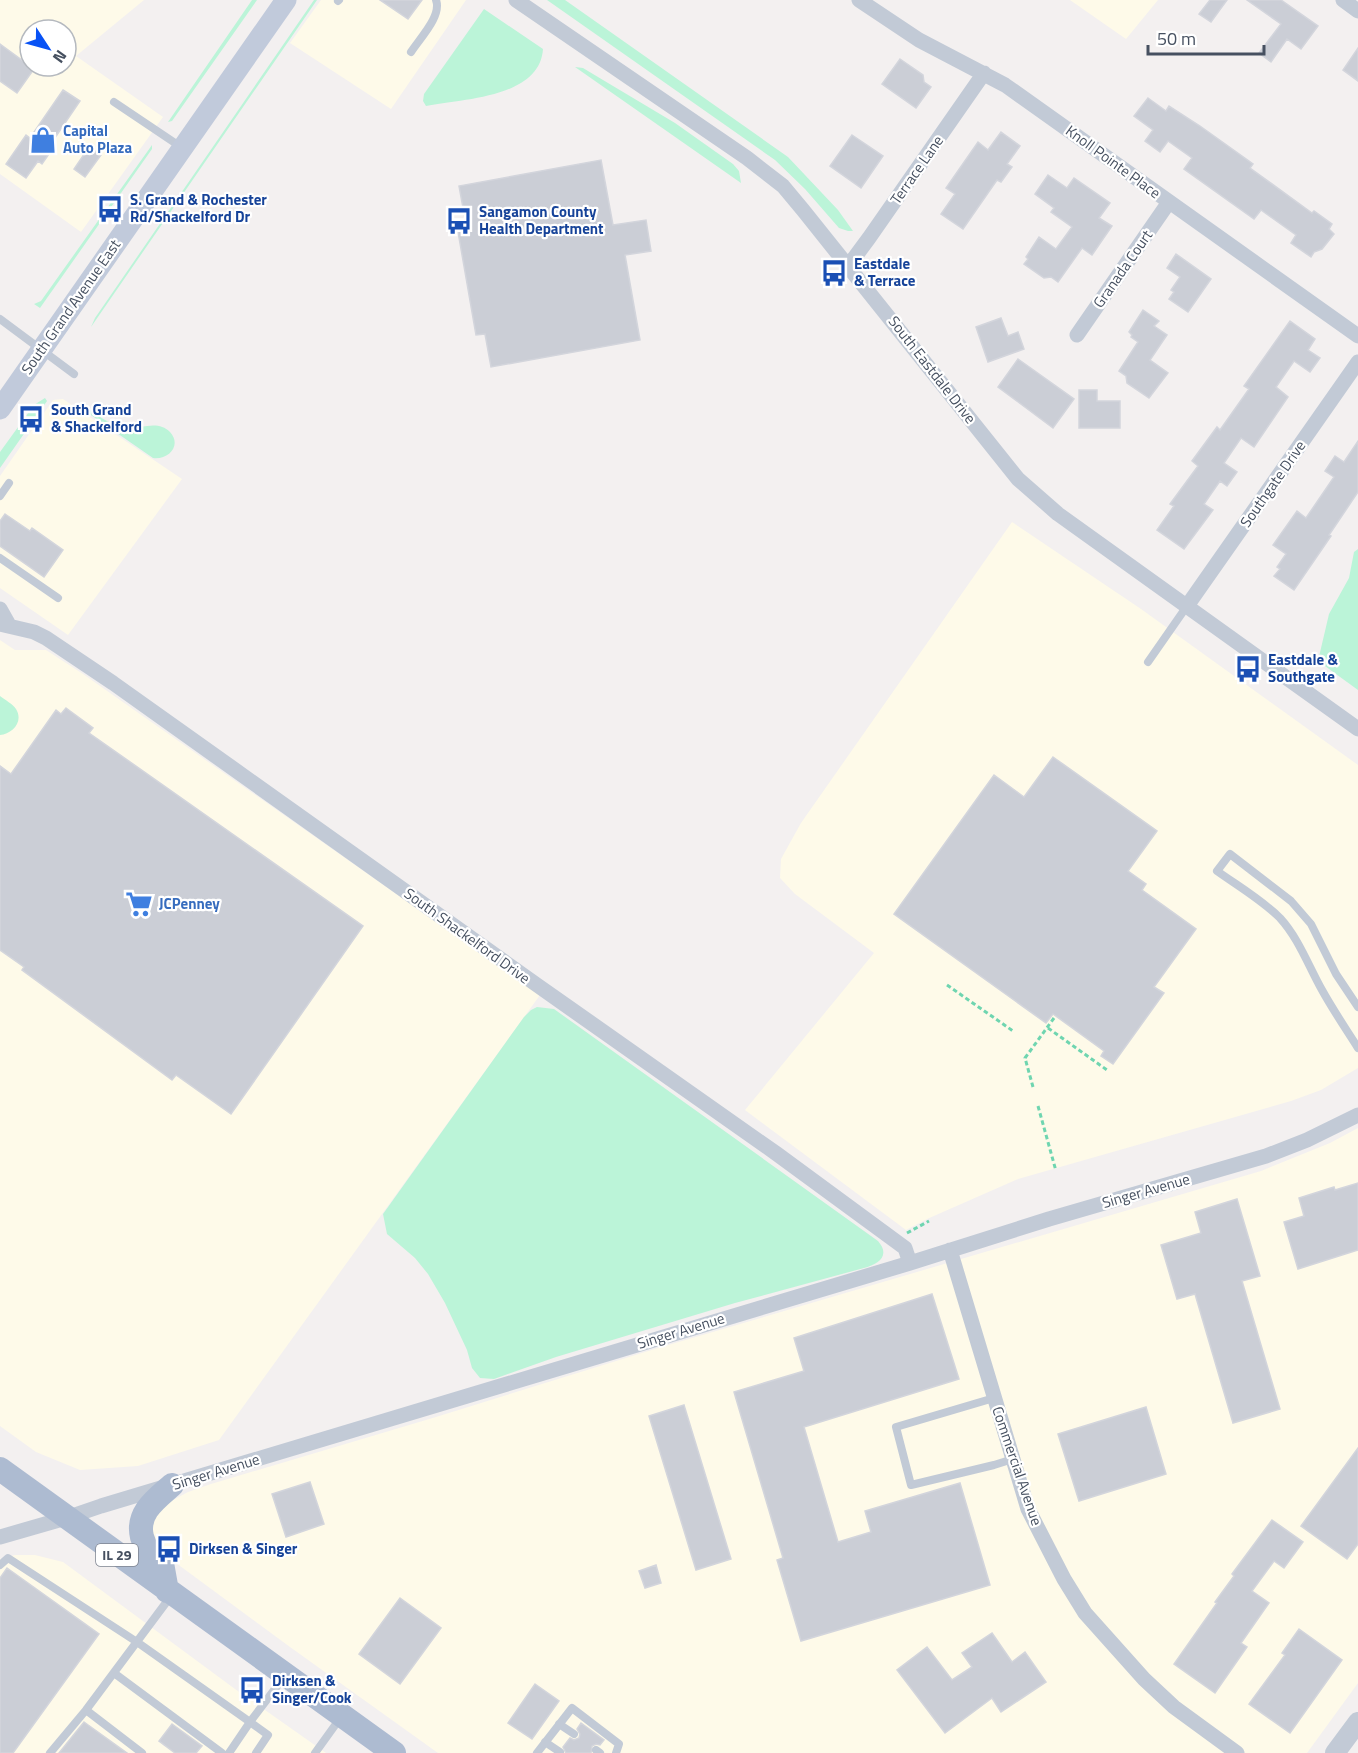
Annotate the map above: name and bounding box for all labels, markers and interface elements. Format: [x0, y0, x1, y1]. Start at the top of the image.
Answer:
north arrow [18, 18, 78, 78]
scale bar [1148, 18, 1264, 56]
text: 50 m [1157, 25, 1196, 52]
text: N [47, 45, 73, 68]
place label: Capital Auto Plaza [63, 119, 132, 159]
street label: Knoll Pointe Place [1061, 119, 1166, 204]
shop icon: Capital Auto Plaza [28, 125, 58, 155]
street label: Terrace Lane [884, 130, 949, 209]
place label: S. Grand & Rochester Rd/Shackelford Dr [130, 188, 267, 228]
bus stop icon: S. Grand & Rochester Rd/Shackelford Dr [95, 194, 125, 224]
place label: Sangamon County Health Department [479, 200, 604, 240]
bus stop icon: Sangamon County Health Department [444, 206, 474, 236]
street label: Granada Court [1087, 224, 1158, 312]
street label: South Grand Avenue East [15, 234, 126, 379]
place label: Eastdale & Terrace [854, 252, 916, 292]
bus stop icon: Eastdale & Terrace [819, 258, 849, 288]
street label: South Eastdale Drive [883, 311, 982, 428]
place label: South Grand & Shackelford [51, 398, 142, 438]
bus stop icon: South Grand & Shackelford [16, 404, 46, 434]
street label: Southgate Drive [1234, 436, 1311, 532]
place label: Eastdale & Southgate [1268, 648, 1338, 688]
bus stop icon: Eastdale & Southgate [1233, 654, 1263, 684]
street label: South Shackelford Drive [400, 882, 535, 989]
supermarket icon: JCPenney [124, 889, 154, 919]
place label: JCPenney [159, 892, 220, 915]
street label: Singer Avenue [1099, 1167, 1192, 1214]
street label: Singer Avenue [634, 1306, 727, 1355]
street label: Commercial Avenue [986, 1403, 1049, 1529]
street label: Singer Avenue [169, 1447, 262, 1496]
bus stop icon: Dirksen & Singer [154, 1534, 184, 1564]
place label: Dirksen & Singer [189, 1537, 298, 1560]
road number: IL 29 [96, 1544, 138, 1566]
place label: Dirksen & Singer/Cook [272, 1669, 352, 1709]
bus stop icon: Dirksen & Singer/Cook [237, 1675, 267, 1705]

